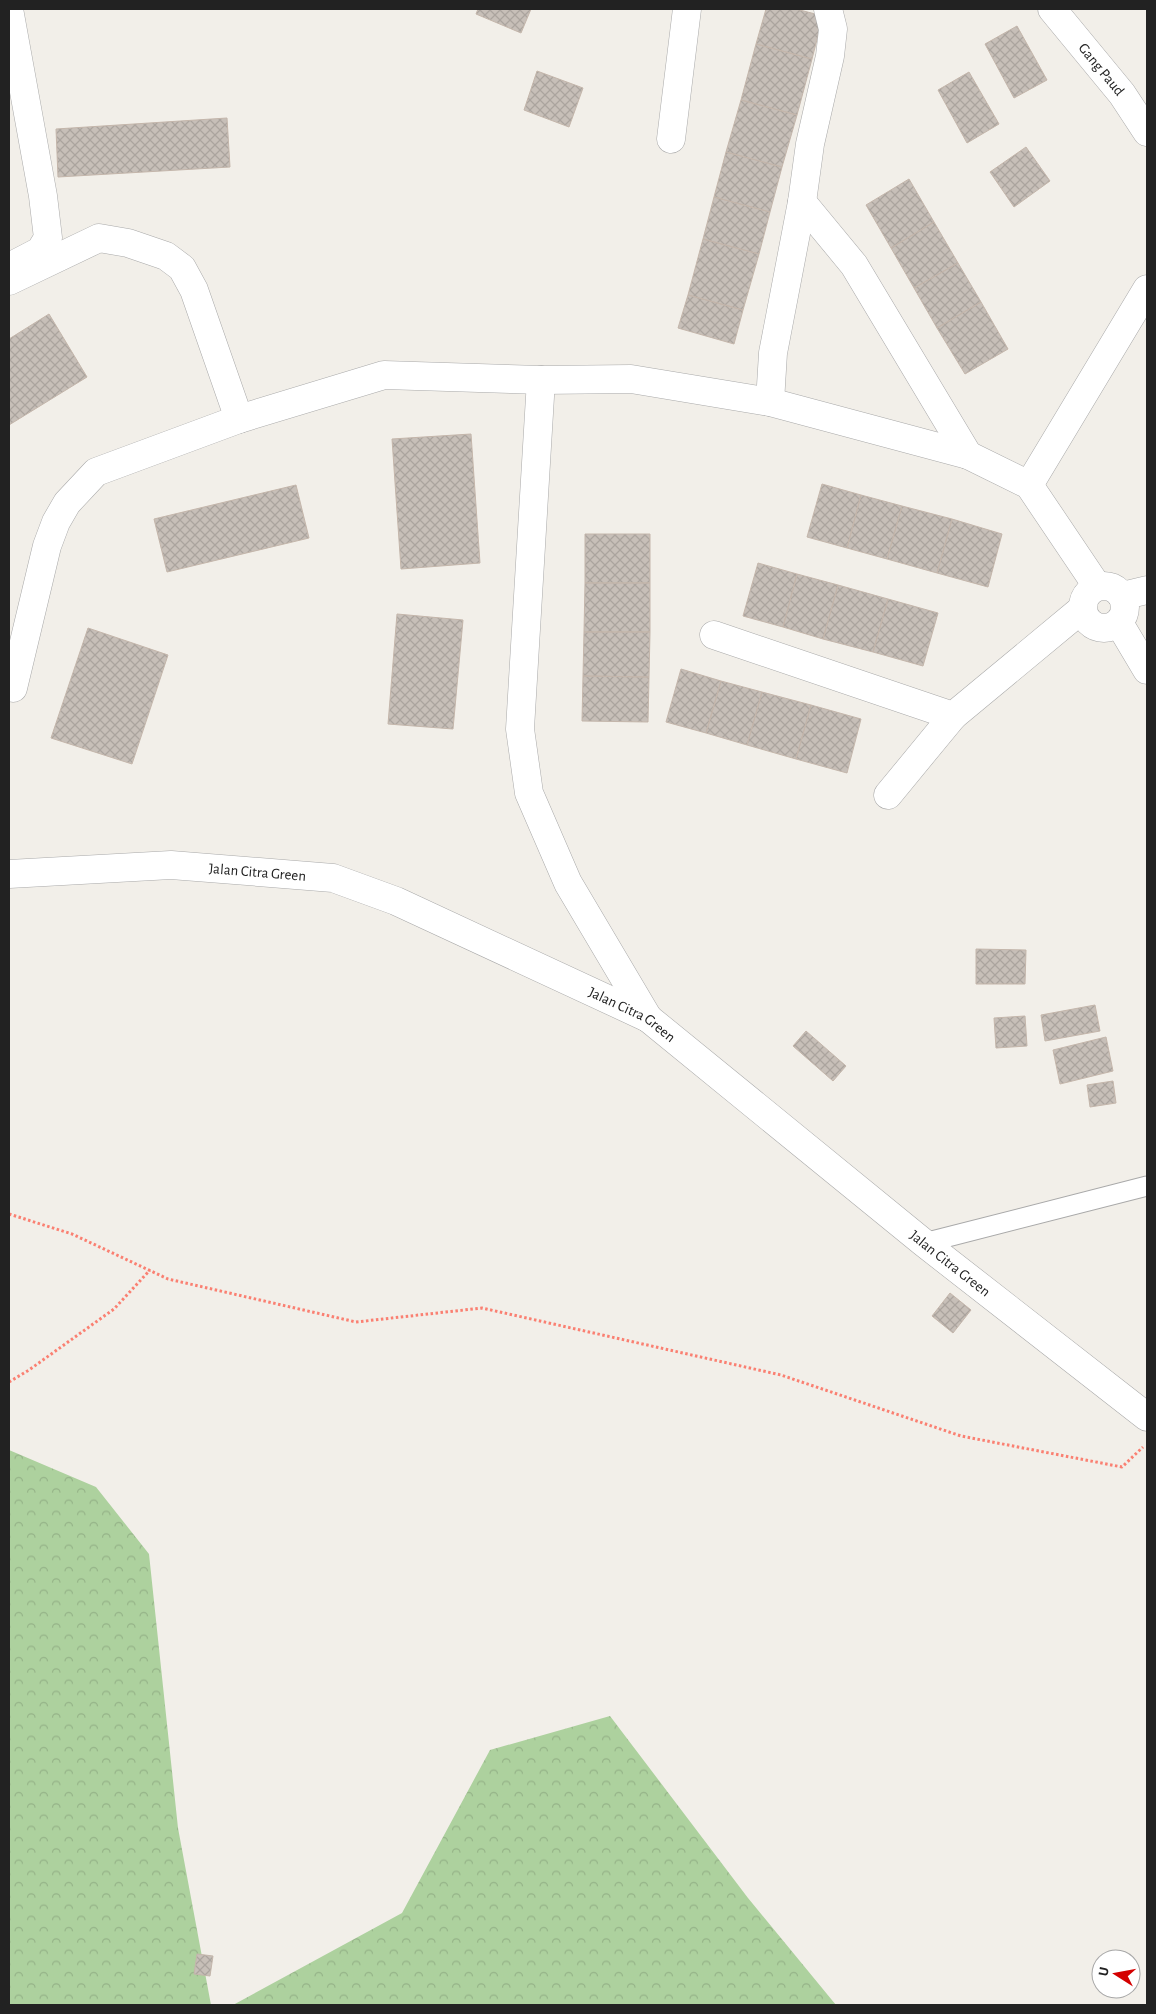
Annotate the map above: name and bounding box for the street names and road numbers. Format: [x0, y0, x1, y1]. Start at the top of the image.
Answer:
street label: Gang Paud [1075, 40, 1127, 99]
street label: Jalan Citra Green [208, 861, 307, 884]
street label: Jalan Citra Green [586, 985, 678, 1045]
street label: Jalan Citra Green [907, 1228, 993, 1300]

